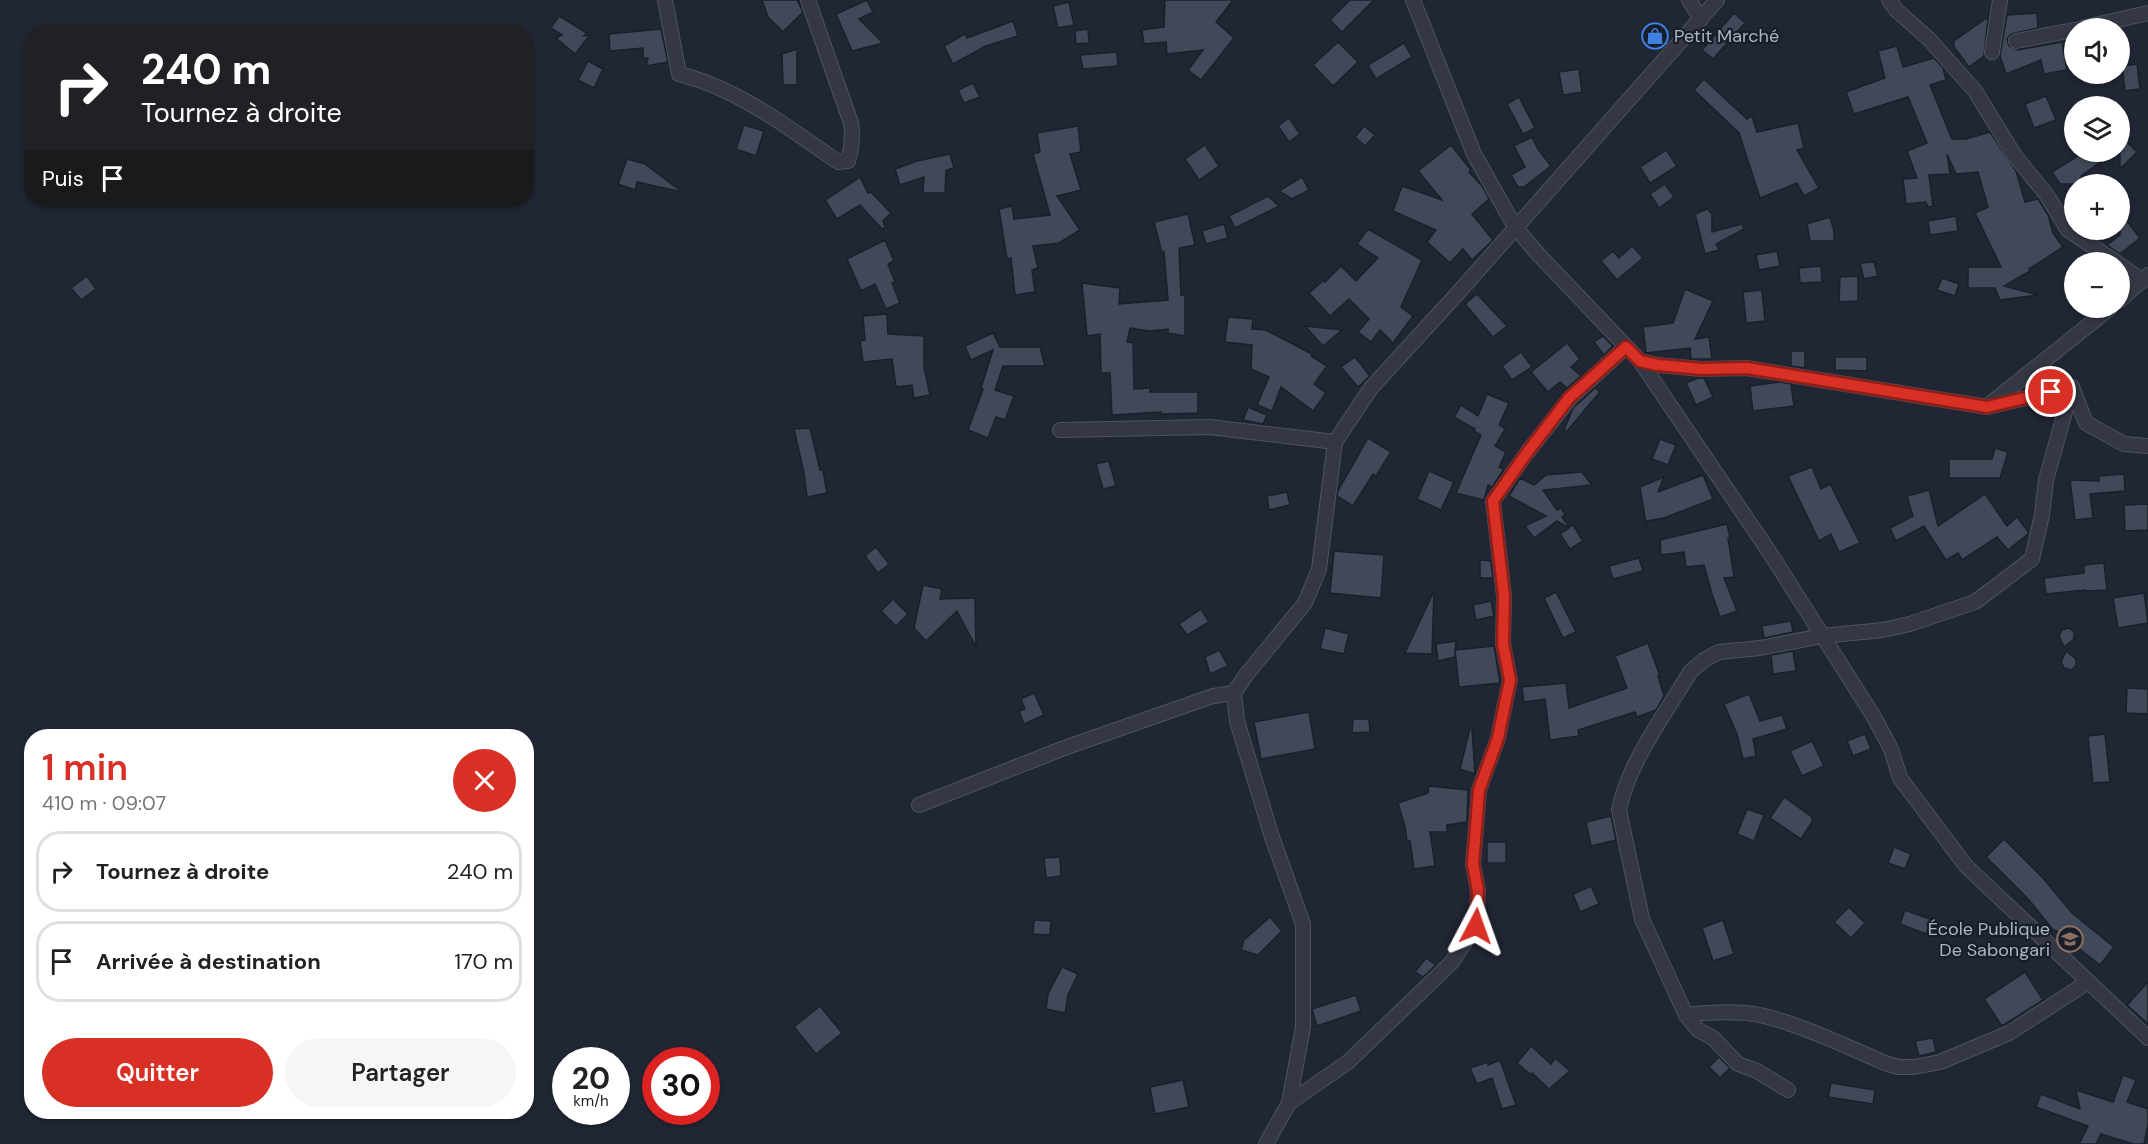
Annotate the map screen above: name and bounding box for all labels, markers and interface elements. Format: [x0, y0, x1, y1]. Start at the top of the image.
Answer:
map controls [2064, 18, 2130, 318]
button: sound [2064, 18, 2130, 84]
shop icon: Petit Marché [1640, 21, 1670, 51]
place label: Petit Marché [1674, 24, 1779, 48]
text: 240 m [141, 42, 271, 97]
icon: right [42, 48, 120, 126]
text: Tournez à droite [141, 95, 342, 130]
button: layers [2064, 96, 2130, 162]
icon: arrive [96, 162, 129, 195]
text: Puis [42, 164, 84, 193]
button: + [2064, 174, 2130, 240]
button: − [2064, 252, 2130, 318]
pin [2025, 366, 2076, 417]
icon: arrive [2034, 375, 2067, 408]
text: 1 min [42, 744, 128, 791]
button: close [453, 749, 516, 812]
text: 410 m · 09:07 [42, 790, 166, 816]
icon: right [45, 855, 78, 888]
text: Tournez à droite [96, 857, 269, 886]
text: 240 m [447, 857, 513, 886]
position arrow [1444, 894, 1508, 958]
place label: École Publique De Sabongari [1928, 917, 2050, 962]
school or university icon: École Publique De Sabongari [2055, 924, 2085, 954]
icon: arrive [45, 945, 78, 978]
text: Arrivée à destination [96, 947, 321, 976]
text: 170 m [454, 947, 513, 976]
button: Quitter [42, 1038, 273, 1107]
button: Partager [285, 1038, 516, 1107]
speed limit sign: 30 [642, 1047, 720, 1125]
text: 20 [572, 1059, 610, 1098]
text: km/h [573, 1091, 609, 1111]

